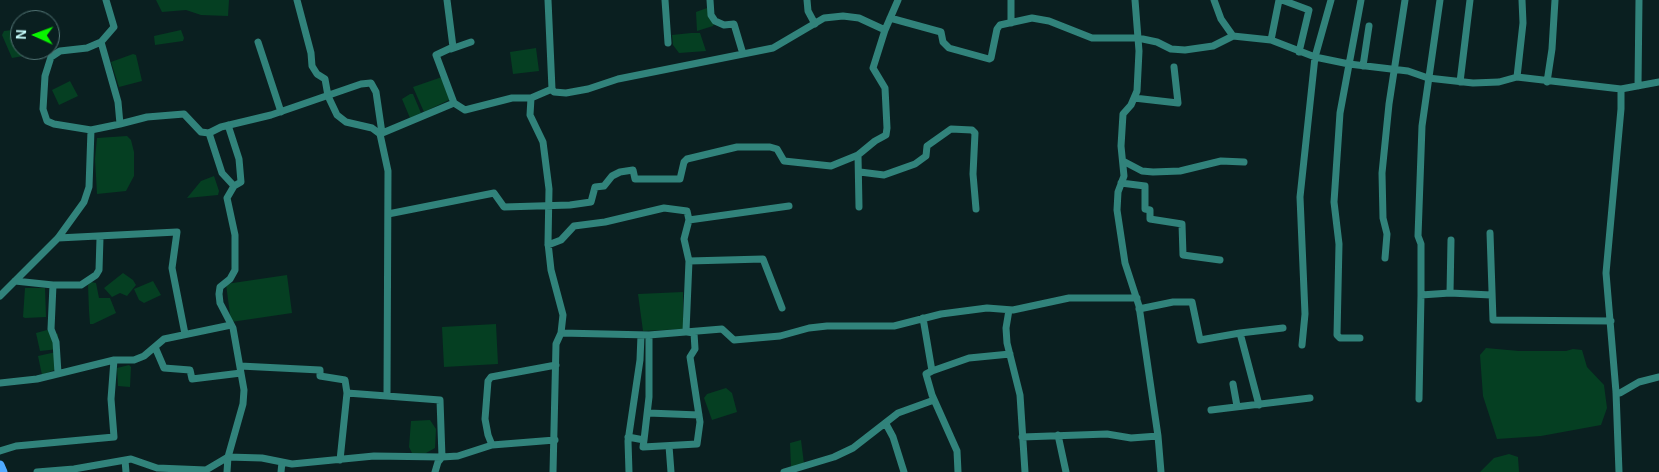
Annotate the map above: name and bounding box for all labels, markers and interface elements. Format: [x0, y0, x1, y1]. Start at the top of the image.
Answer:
north arrow [10, 10, 60, 60]
text: N [13, 29, 29, 40]

